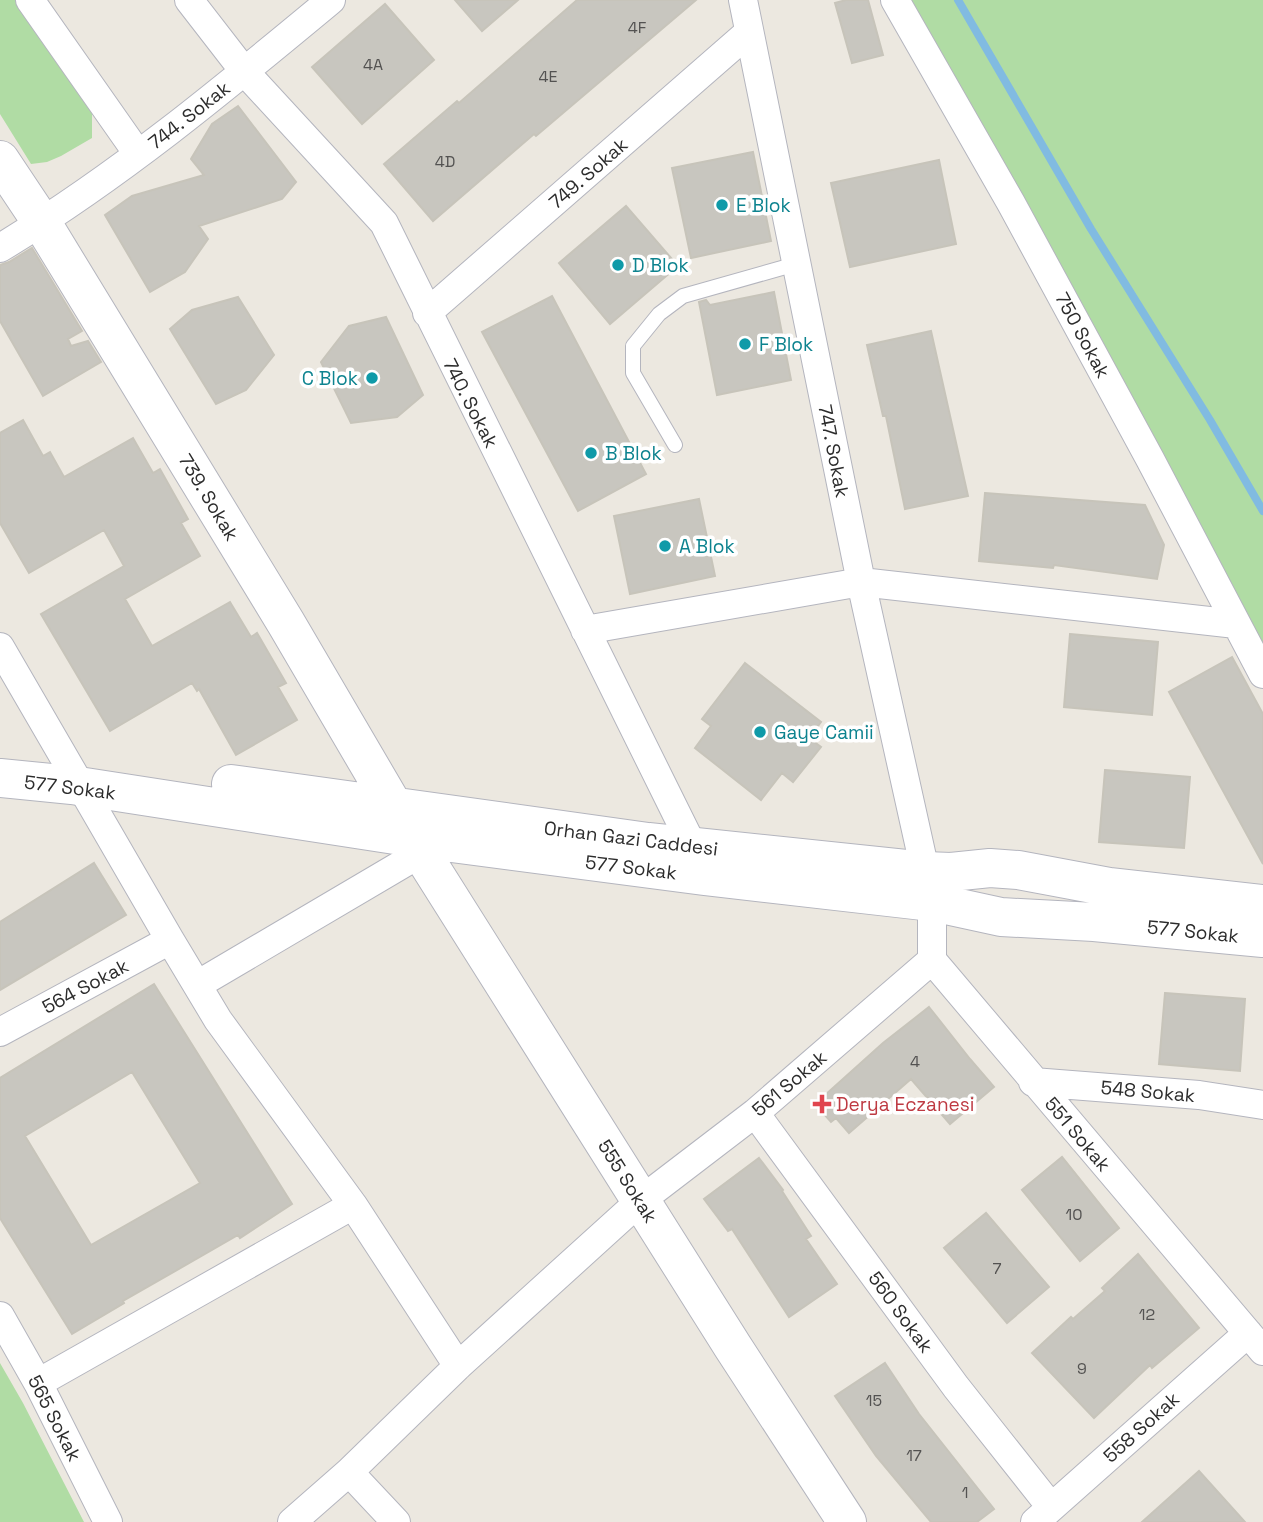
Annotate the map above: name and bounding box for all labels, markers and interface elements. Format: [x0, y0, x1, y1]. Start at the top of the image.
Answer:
house number: 4F [628, 17, 647, 38]
house number: 4A [363, 54, 383, 75]
house number: 4E [538, 66, 558, 87]
street label: 744. Sokak [143, 76, 235, 155]
street label: 749. Sokak [544, 132, 633, 214]
house number: 4D [435, 151, 455, 172]
place label: E Blok [736, 193, 791, 218]
marker: E Blok [714, 197, 730, 213]
place label: D Blok [632, 253, 689, 278]
marker: D Blok [610, 257, 626, 273]
street label: 750 Sokak [1050, 288, 1116, 382]
place label: F Blok [759, 332, 813, 357]
marker: F Blok [737, 336, 753, 352]
street label: 740. Sokak [437, 354, 504, 452]
place label: C Blok [302, 366, 358, 391]
marker: C Blok [364, 370, 380, 386]
street label: 747. Sokak [812, 403, 855, 500]
place label: B Blok [605, 441, 662, 466]
marker: B Blok [583, 445, 599, 461]
street label: 739. Sokak [173, 449, 244, 545]
place label: A Blok [679, 534, 735, 559]
marker: A Blok [657, 538, 673, 554]
place label: Gaye Camii [774, 720, 874, 745]
marker: Gaye Camii [752, 724, 768, 740]
street label: 577 Sokak [23, 769, 117, 806]
street label: Orhan Gazi Caddesi [542, 815, 719, 862]
street label: 577 Sokak [584, 849, 678, 886]
street label: 577 Sokak [1146, 914, 1240, 949]
street label: 564 Sokak [38, 953, 133, 1020]
street label: 561 Sokak [747, 1045, 832, 1122]
house number: 4 [910, 1051, 920, 1072]
street label: 548 Sokak [1100, 1075, 1196, 1108]
place label: Derya Eczanesi [836, 1092, 975, 1117]
street label: 551 Sokak [1039, 1092, 1116, 1177]
marker: Derya Eczanesi [814, 1096, 830, 1112]
street label: 555 Sokak [592, 1135, 663, 1228]
house number: 10 [1066, 1204, 1082, 1225]
house number: 7 [992, 1258, 1002, 1279]
street label: 560 Sokak [863, 1267, 939, 1358]
house number: 12 [1139, 1304, 1155, 1325]
house number: 9 [1077, 1358, 1087, 1379]
street label: 565 Sokak [22, 1371, 87, 1466]
street label: 558 Sokak [1098, 1387, 1185, 1468]
house number: 15 [866, 1390, 882, 1411]
house number: 17 [906, 1445, 922, 1466]
house number: 1 [962, 1482, 968, 1503]

